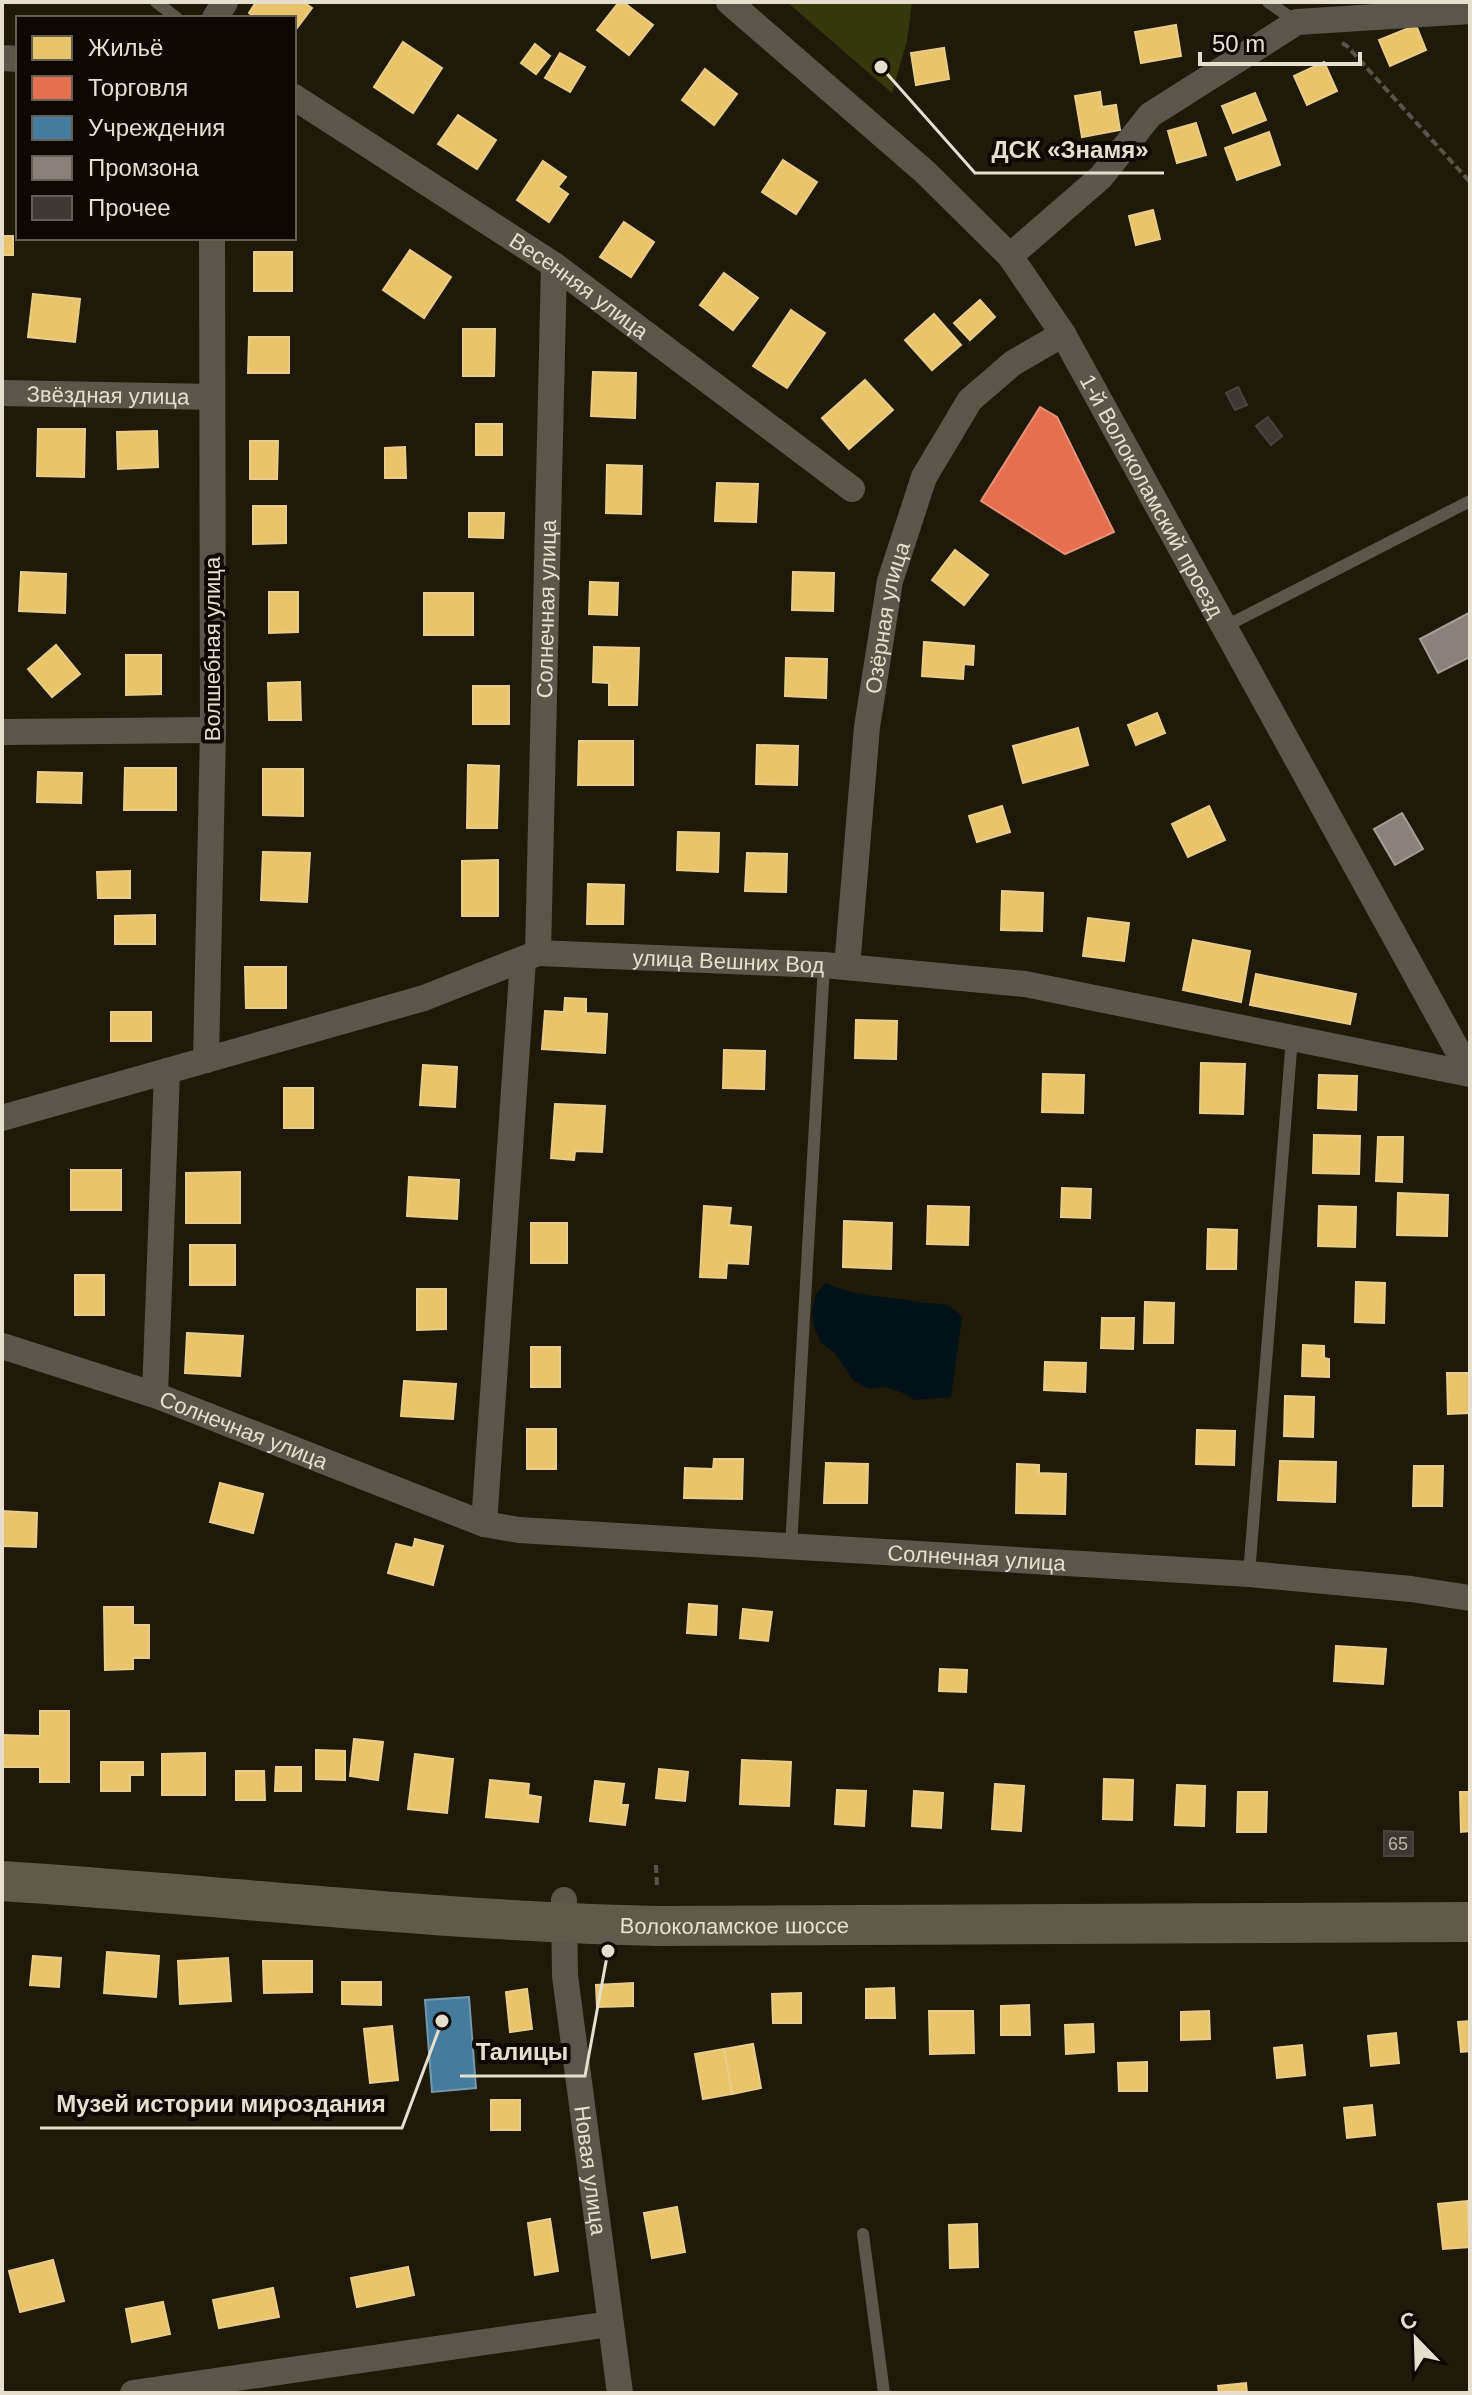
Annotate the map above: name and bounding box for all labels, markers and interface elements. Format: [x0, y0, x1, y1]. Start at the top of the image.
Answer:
legend [16, 16, 296, 240]
scale bar [1200, 16, 1360, 66]
text: 50 m [1212, 30, 1265, 57]
text: Жильё [88, 34, 163, 61]
text: Торговля [88, 74, 188, 101]
text: Учреждения [88, 114, 225, 141]
callout: ДСК «Знамя» [975, 125, 1164, 173]
text: ДСК «Знамя» [991, 136, 1149, 163]
text: Промзона [88, 154, 200, 181]
text: Прочее [88, 194, 171, 221]
street label: Весенняя улица [505, 228, 654, 345]
street label: 1-й Волоколамский проезд [1075, 370, 1229, 622]
street label: Звёздная улица [26, 381, 190, 410]
street label: Солнечная улица [532, 519, 561, 699]
street label: Озёрная улица [860, 538, 915, 696]
street label: Волшебная улица [200, 556, 225, 741]
street label: улица Вешних Вод [632, 945, 825, 978]
street label: Солнечная улица [156, 1386, 332, 1475]
street label: Солнечная улица [887, 1540, 1067, 1576]
house number: 65 [1388, 1834, 1408, 1854]
street label: Волоколамское шоссе [619, 1913, 849, 1939]
callout: Талицы [460, 2028, 585, 2076]
text: Талицы [476, 2038, 568, 2065]
callout: Музей истории мироздания [40, 2080, 402, 2128]
text: Музей истории мироздания [56, 2090, 386, 2117]
street label: Новая улица [569, 2104, 611, 2237]
north arrow [1376, 2299, 1456, 2379]
text: С [1396, 2306, 1421, 2336]

